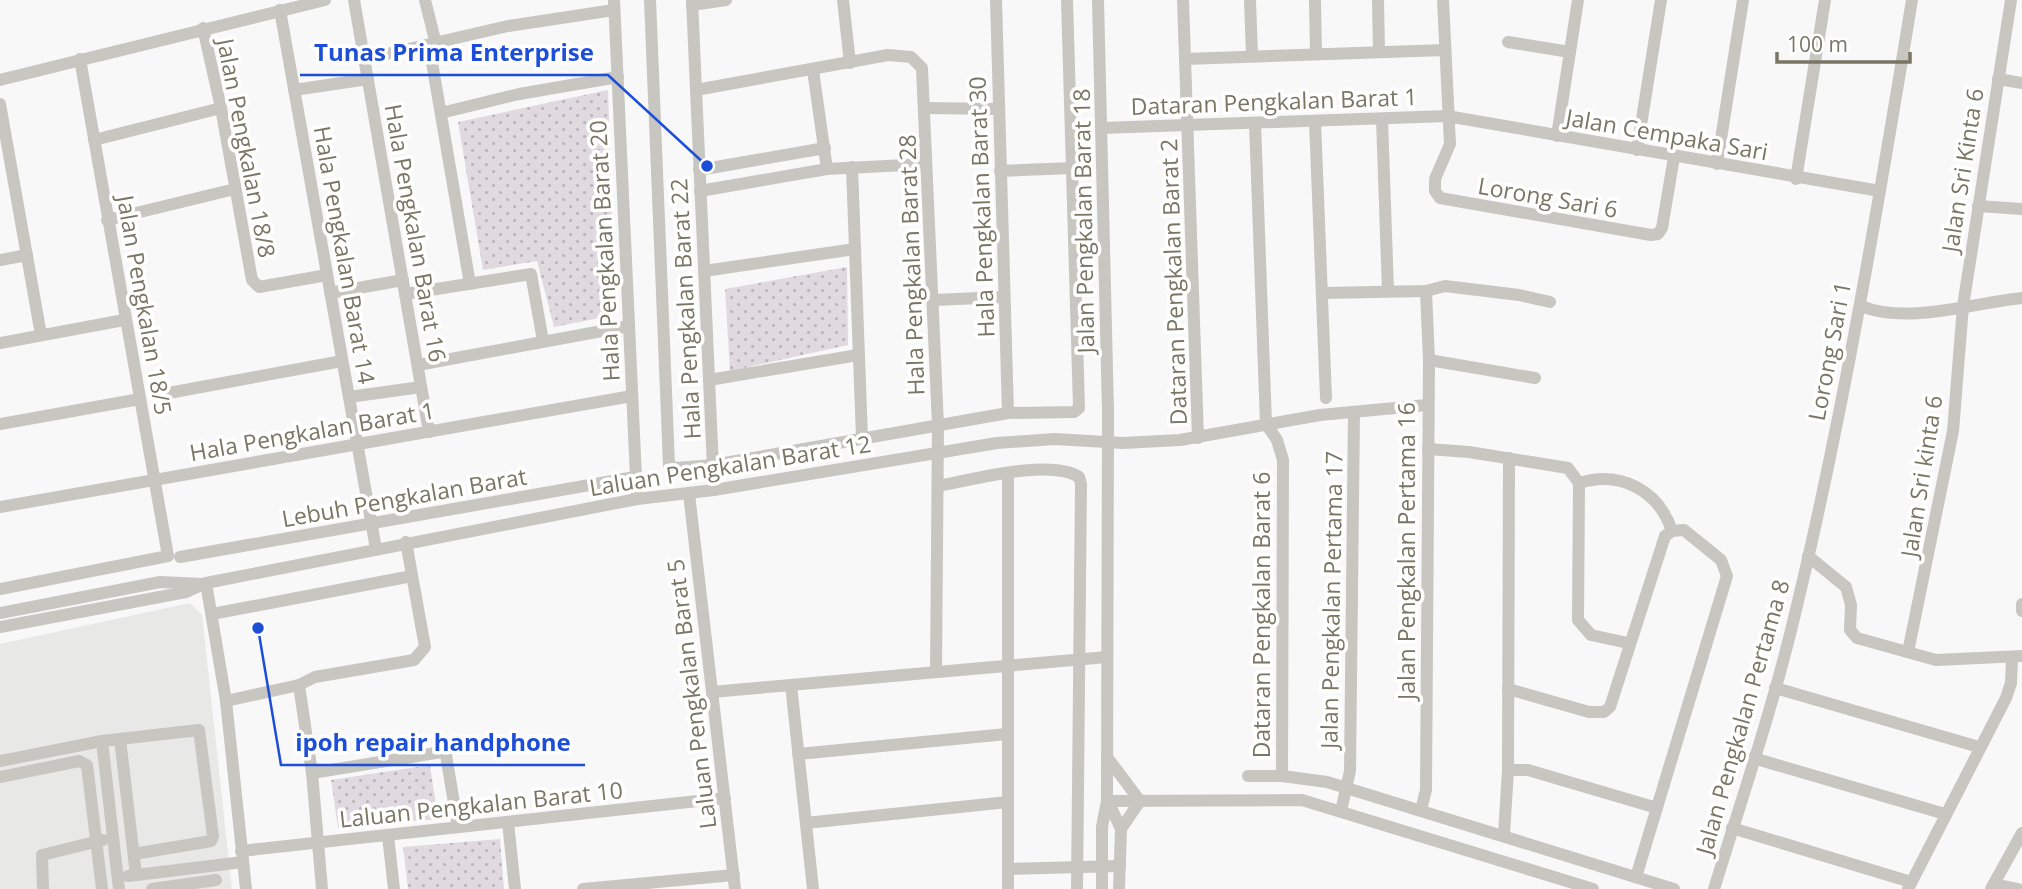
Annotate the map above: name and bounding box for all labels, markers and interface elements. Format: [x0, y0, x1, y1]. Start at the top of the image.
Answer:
scale bar [1777, 21, 1910, 65]
callout: Tunas Prima Enterprise [300, 30, 608, 75]
text: 100 m [1787, 30, 1848, 58]
street label: Jalan Pengkalan 18/8 [210, 34, 284, 260]
text: Tunas Prima Enterprise [314, 35, 594, 68]
street label: Hala Pengkalan Barat 30 [960, 76, 1002, 338]
street label: Dataran Pengkalan Barat 1 [1130, 80, 1418, 122]
street label: Jalan Sri Kinta 6 [1933, 86, 1991, 256]
street label: Jalan Pengkalan Barat 18 [1065, 88, 1101, 356]
street label: Jalan Cempaka Sari [1562, 100, 1771, 168]
street label: Hala Pengkalan Barat 16 [378, 101, 454, 365]
street label: Hala Pengkalan Barat 20 [581, 120, 627, 382]
street label: Hala Pengkalan Barat 14 [307, 123, 383, 387]
street label: Hala Pengkalan Barat 28 [890, 134, 932, 396]
street label: Dataran Pengkalan Barat 2 [1152, 138, 1194, 426]
street label: Lorong Sari 6 [1476, 169, 1620, 225]
street label: Hala Pengkalan Barat 22 [662, 178, 708, 440]
street label: Jalan Pengkalan 18/5 [110, 191, 180, 417]
street label: Lorong Sari 1 [1800, 279, 1858, 423]
street label: Jalan Sri kinta 6 [1892, 393, 1950, 561]
street label: Hala Pengkalan Barat 1 [187, 394, 437, 468]
street label: Jalan Pengkalan Pertama 16 [1390, 402, 1422, 702]
street label: Laluan Pengkalan Barat 12 [587, 427, 873, 503]
street label: Jalan Pengkalan Pertama 17 [1312, 451, 1350, 751]
street label: Lebuh Pengkalan Barat [279, 460, 529, 534]
street label: Dataran Pengkalan Barat 6 [1245, 472, 1277, 758]
street label: Laluan Pengkalan Barat 5 [659, 557, 723, 831]
street label: Jalan Pengkalan Pertama 8 [1687, 576, 1797, 860]
callout: ipoh repair handphone [281, 720, 585, 765]
text: ipoh repair handphone [295, 725, 571, 758]
street label: Laluan Pengkalan Barat 10 [338, 773, 624, 835]

